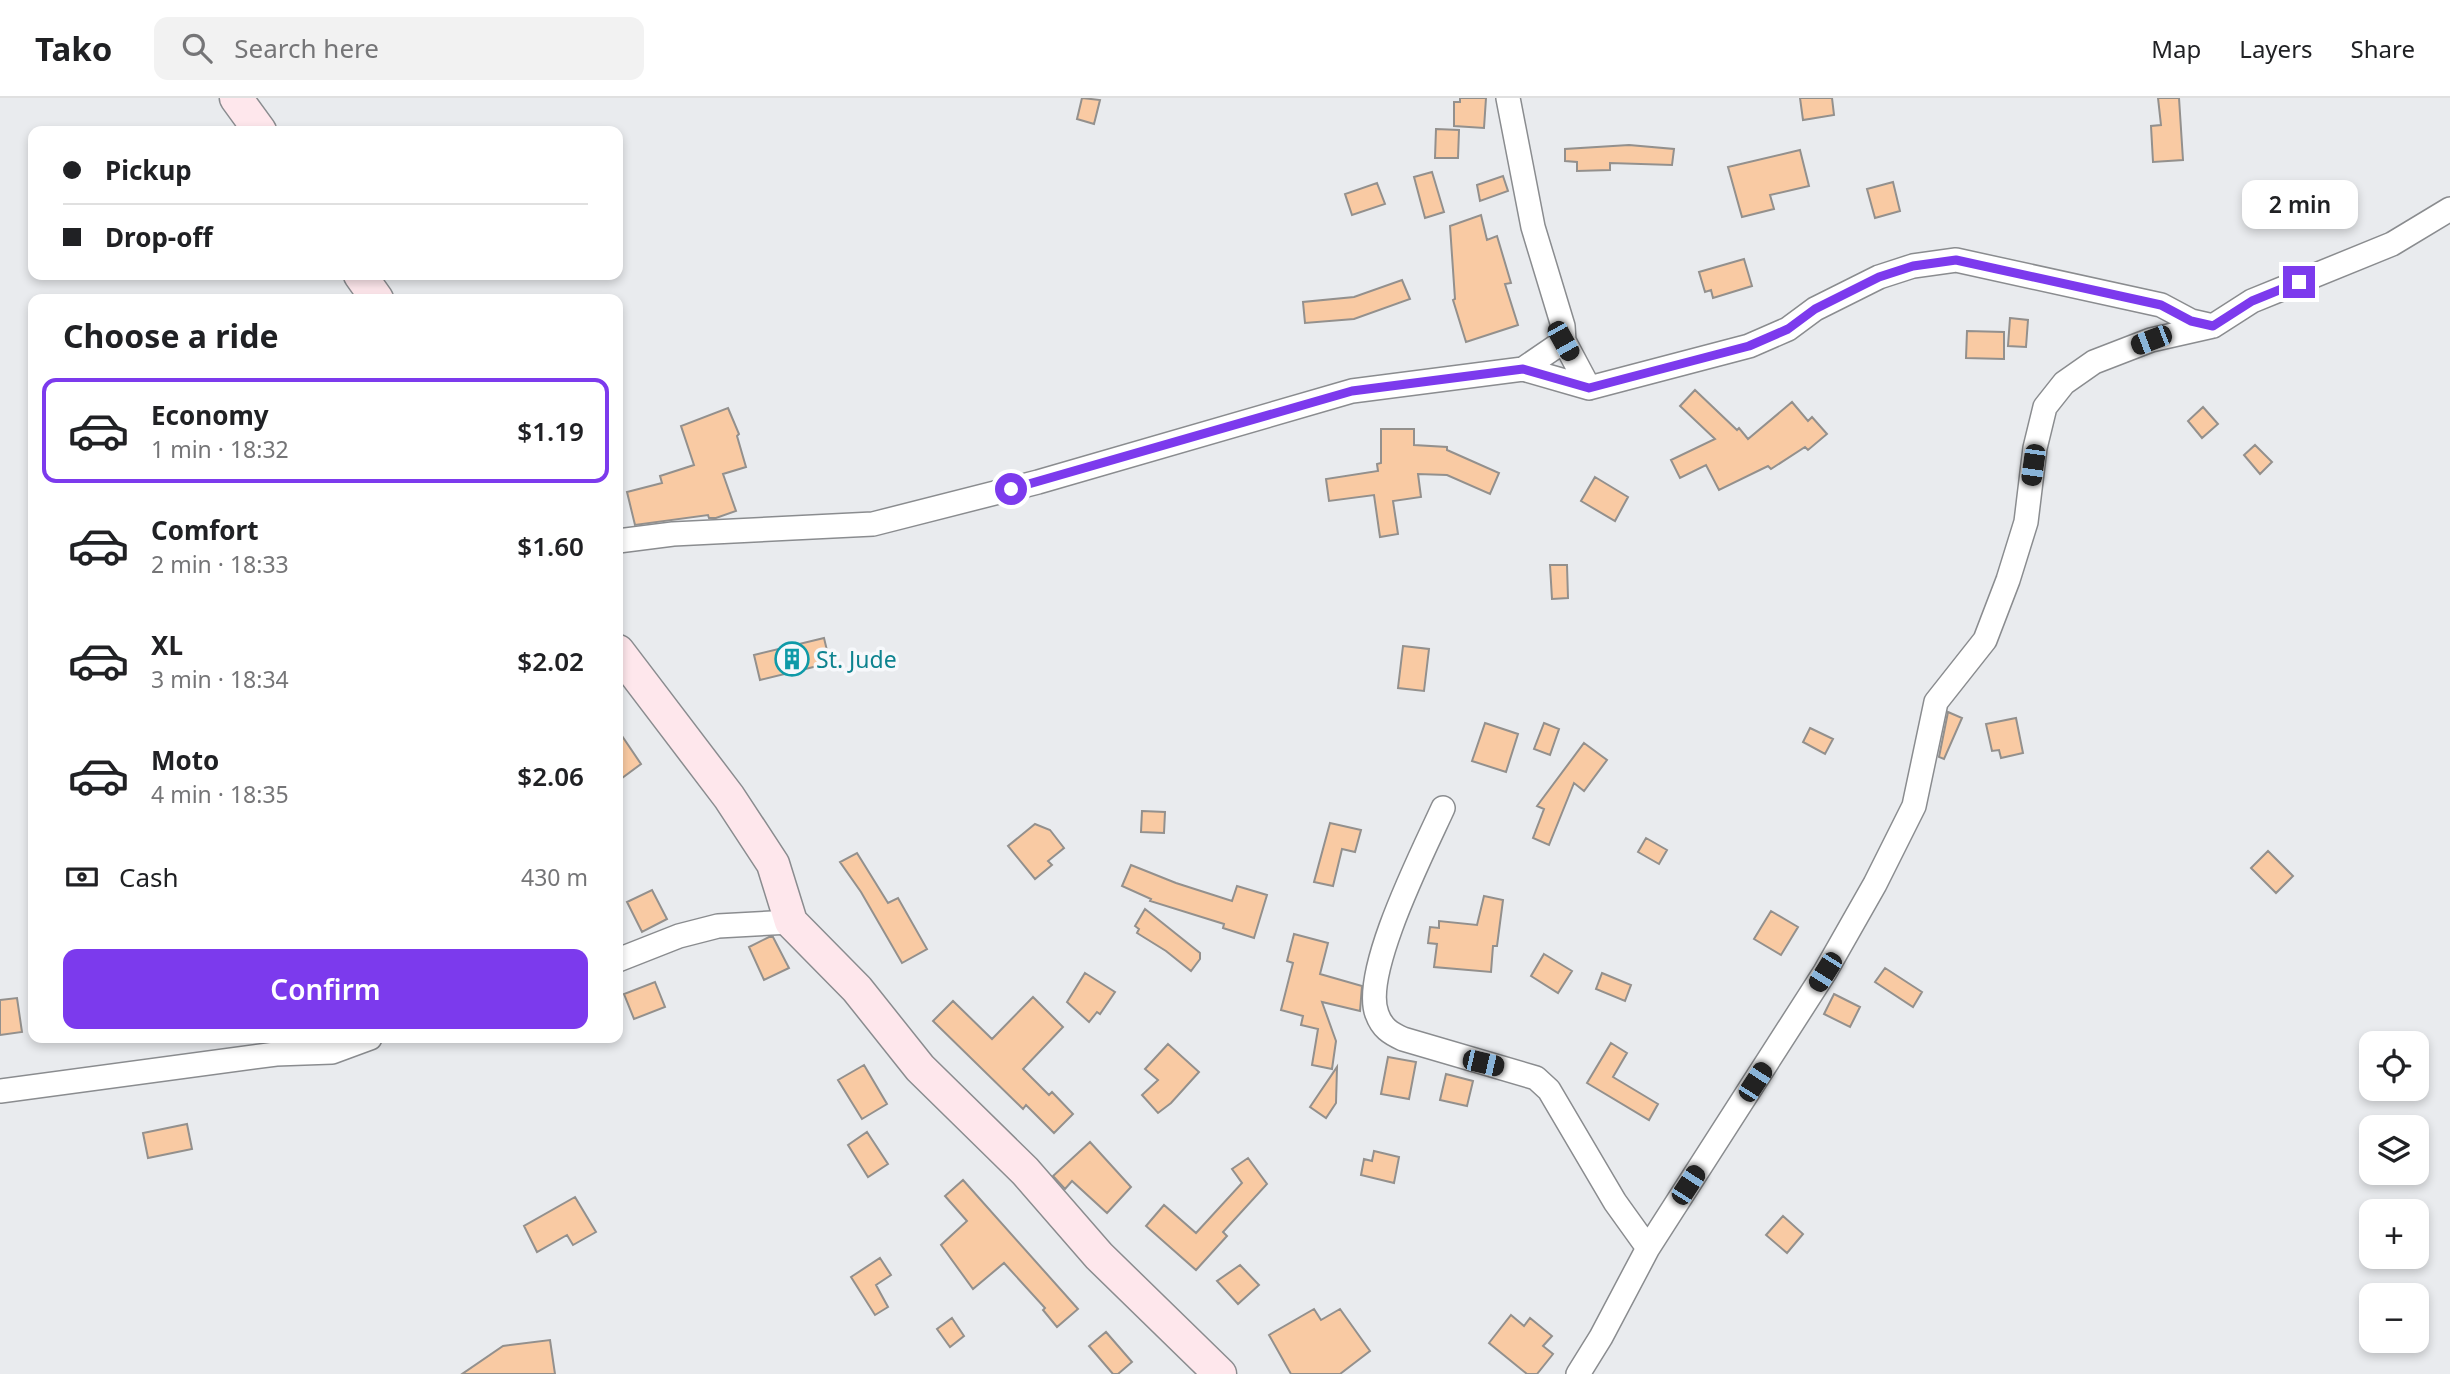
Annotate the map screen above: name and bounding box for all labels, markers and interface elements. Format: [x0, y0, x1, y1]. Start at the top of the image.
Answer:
search box [154, 17, 644, 80]
text: Tako [35, 26, 112, 71]
icon: search [178, 29, 216, 67]
text: Search here [234, 30, 379, 66]
text: Map [2151, 32, 2201, 65]
text: Layers [2239, 32, 2313, 65]
text: Share [2351, 32, 2415, 65]
text: Pickup [105, 152, 192, 188]
callout: 2 min [2241, 180, 2357, 230]
text: 2 min [2269, 188, 2331, 220]
text: Drop-off [105, 219, 212, 255]
route end [2283, 266, 2315, 298]
text: Choose a ride [63, 314, 279, 357]
car [1544, 318, 1583, 364]
car [2128, 323, 2175, 357]
text: Economy [151, 397, 269, 433]
icon: car [67, 399, 130, 462]
text: $1.19 [517, 413, 584, 449]
text: 1 min · 18:32 [151, 433, 289, 465]
car [2020, 443, 2047, 487]
route start [995, 473, 1027, 505]
text: Comfort [151, 512, 259, 548]
icon: car [67, 514, 130, 577]
text: $1.60 [517, 528, 584, 564]
text: 2 min · 18:33 [151, 548, 289, 580]
text: XL [151, 627, 183, 663]
icon: car [67, 629, 130, 692]
building icon: St. Jude [773, 640, 811, 678]
text: $2.02 [517, 643, 584, 679]
place label: St. Jude [816, 643, 897, 675]
text: 3 min · 18:34 [151, 663, 289, 695]
text: Moto [151, 742, 219, 778]
icon: car [67, 744, 130, 807]
text: $2.06 [517, 758, 584, 794]
text: 4 min · 18:35 [151, 778, 289, 810]
icon: cash [63, 858, 101, 896]
text: Cash [119, 859, 179, 895]
text: 430 m [521, 861, 588, 893]
button: Confirm [63, 949, 588, 1029]
car [1805, 949, 1846, 995]
map controls [2359, 1031, 2429, 1353]
button: locate [2359, 1031, 2429, 1101]
car [1461, 1048, 1506, 1078]
car [1735, 1059, 1776, 1105]
button: layers [2359, 1115, 2429, 1185]
car [1668, 1162, 1709, 1208]
button: + [2359, 1199, 2429, 1269]
button: − [2359, 1283, 2429, 1353]

